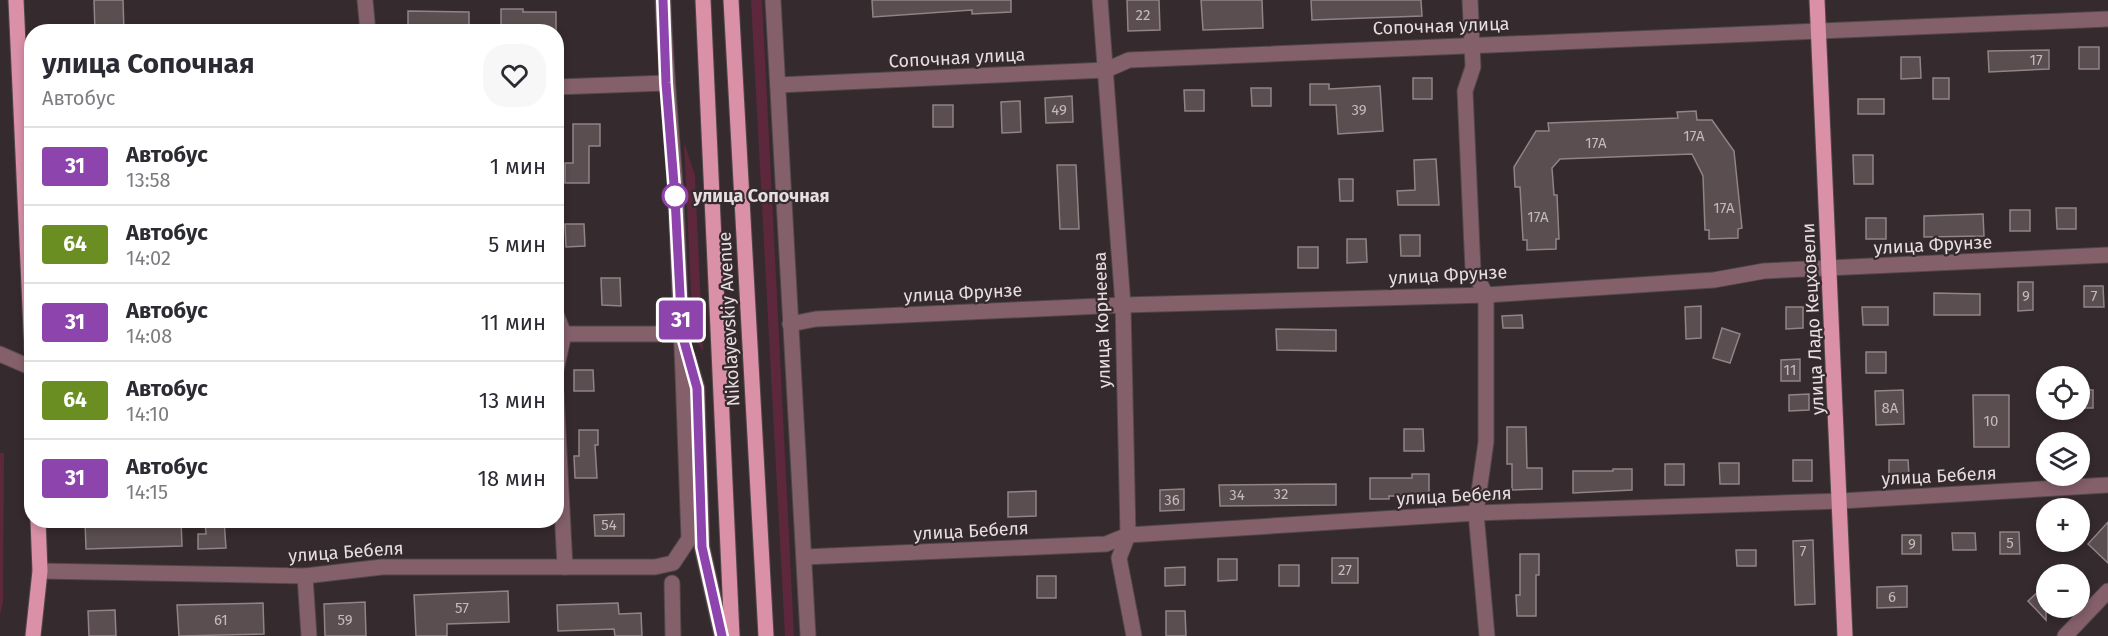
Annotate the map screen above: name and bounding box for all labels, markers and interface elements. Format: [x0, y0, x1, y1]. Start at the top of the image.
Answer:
house number: 22 [1136, 6, 1150, 24]
street label: Сопочная улица [1372, 13, 1510, 39]
street label: Сопочная улица [888, 43, 1026, 73]
button: heart [483, 44, 546, 107]
text: улица Сопочная [42, 47, 255, 80]
house number: 17 [2029, 51, 2043, 69]
text: Автобус [42, 86, 115, 110]
house number: 49 [1051, 101, 1067, 119]
house number: 39 [1351, 101, 1367, 119]
house number: 17А [1683, 127, 1705, 145]
house number: 17А [1585, 134, 1607, 152]
text: Автобус [126, 141, 208, 168]
text: 31 [65, 153, 85, 179]
text: 1 мин [490, 153, 546, 180]
text: 13:58 [126, 168, 171, 192]
marker: улица Сопочная [662, 183, 688, 209]
place label: улица Сопочная [692, 185, 830, 207]
house number: 17А [1713, 199, 1735, 217]
house number: 17А [1527, 208, 1549, 226]
text: Автобус [126, 219, 208, 246]
street label: улица Ладо Кецховели [1797, 222, 1829, 416]
text: 64 [63, 231, 87, 257]
text: 5 мин [488, 231, 546, 258]
street label: Nikolayevskiy Avenue [713, 231, 745, 407]
street label: улица Фрунзе [1873, 231, 1993, 259]
text: 14:02 [126, 246, 171, 270]
street label: улица Корнеева [1089, 251, 1115, 389]
street label: улица Фрунзе [1388, 261, 1508, 289]
street label: улица Фрунзе [903, 279, 1023, 307]
house number: 9 [2022, 287, 2030, 305]
house number: 7 [2091, 287, 2098, 305]
text: Автобус [126, 297, 208, 324]
line badge: 31 [654, 300, 708, 340]
text: 31 [671, 307, 691, 333]
text: 31 [65, 309, 85, 335]
text: 11 мин [480, 309, 546, 336]
text: 14:08 [126, 324, 172, 348]
house number: 11 [1784, 361, 1796, 379]
map controls [2036, 366, 2090, 618]
button: locate [2036, 366, 2090, 420]
text: Автобус [126, 375, 208, 402]
text: 64 [63, 387, 87, 413]
text: 13 мин [479, 387, 546, 414]
house number: 8А [1882, 399, 1899, 417]
text: 14:10 [126, 402, 169, 426]
house number: 10 [1984, 412, 1998, 430]
button: layers [2036, 432, 2090, 486]
text: Автобус [126, 453, 208, 480]
street label: улица Бебеля [1881, 462, 1997, 490]
text: 31 [65, 465, 85, 491]
text: 18 мин [478, 465, 546, 492]
text: 14:15 [126, 480, 168, 504]
street label: улица Бебеля [1396, 482, 1512, 510]
house number: 32 [1274, 485, 1288, 503]
house number: 34 [1229, 486, 1245, 504]
house number: 36 [1164, 491, 1180, 509]
button: + [2036, 498, 2090, 552]
house number: 54 [601, 516, 617, 534]
street label: улица Бебеля [913, 517, 1029, 545]
house number: 5 [2006, 534, 2014, 552]
house number: 9 [1908, 535, 1916, 553]
street label: улица Бебеля [288, 537, 404, 567]
house number: 7 [1800, 542, 1807, 560]
house number: 27 [1338, 561, 1352, 579]
button: − [2036, 564, 2090, 618]
house number: 6 [1888, 588, 1896, 606]
house number: 57 [455, 599, 469, 617]
house number: 61 [214, 611, 228, 629]
house number: 59 [337, 611, 353, 629]

